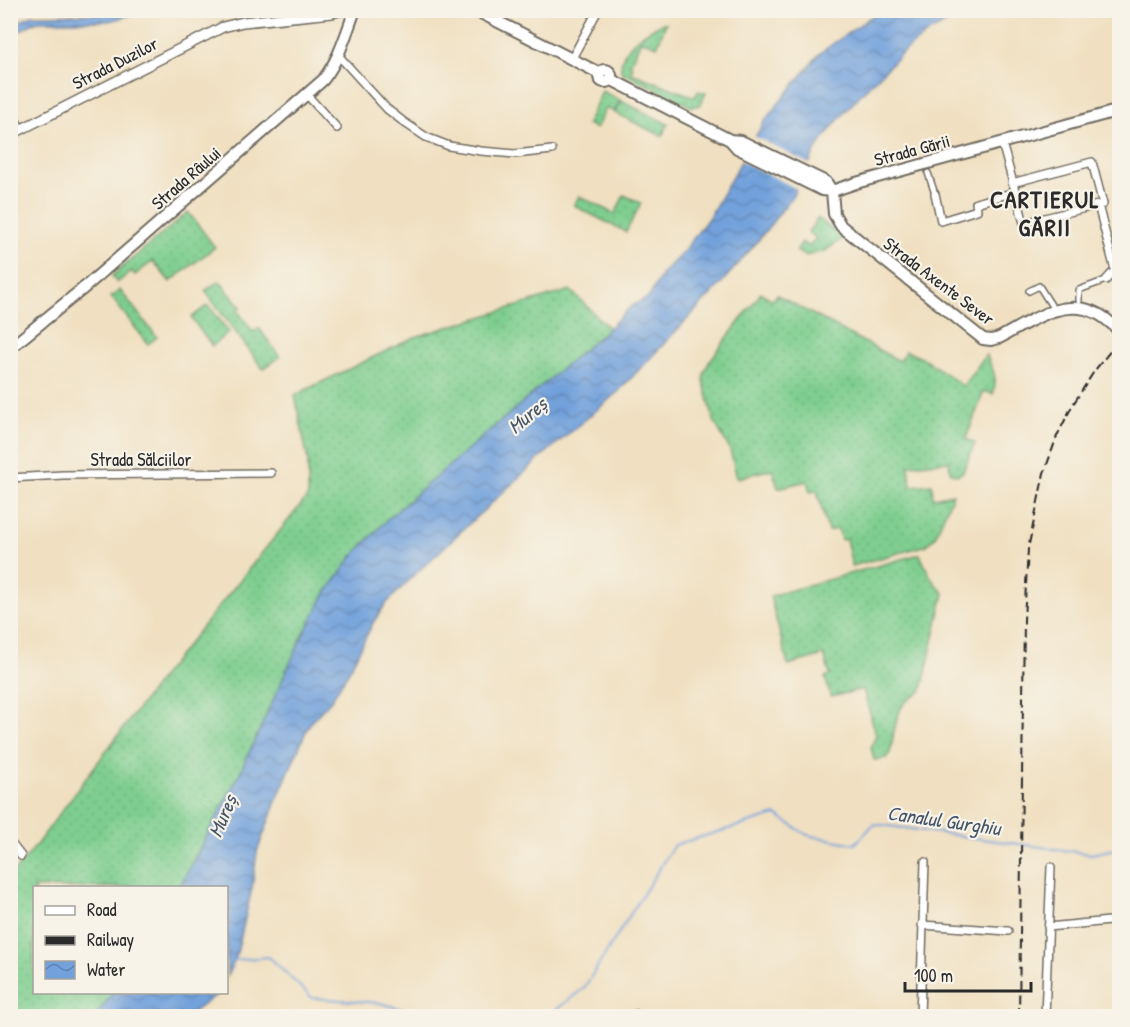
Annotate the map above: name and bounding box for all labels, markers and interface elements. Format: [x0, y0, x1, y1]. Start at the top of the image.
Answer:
street label: Strada Duzilor [68, 31, 162, 95]
street label: Strada Gării [871, 128, 953, 172]
street label: Strada Râului [146, 141, 226, 215]
district label: CARTIERUL GĂRII [990, 183, 1100, 243]
street label: Strada Axente Sever [878, 231, 1000, 331]
water label: Mureș [502, 389, 554, 439]
street label: Strada Sălciilor [91, 447, 191, 472]
water label: Mureș [201, 789, 244, 841]
water label: Canalul Gurghiu [886, 799, 1004, 843]
legend [33, 886, 228, 994]
text: Road [87, 897, 117, 922]
text: Railway [87, 927, 134, 952]
scale bar [905, 955, 1031, 993]
text: Water [87, 957, 125, 982]
text: 100 m [914, 963, 953, 988]

